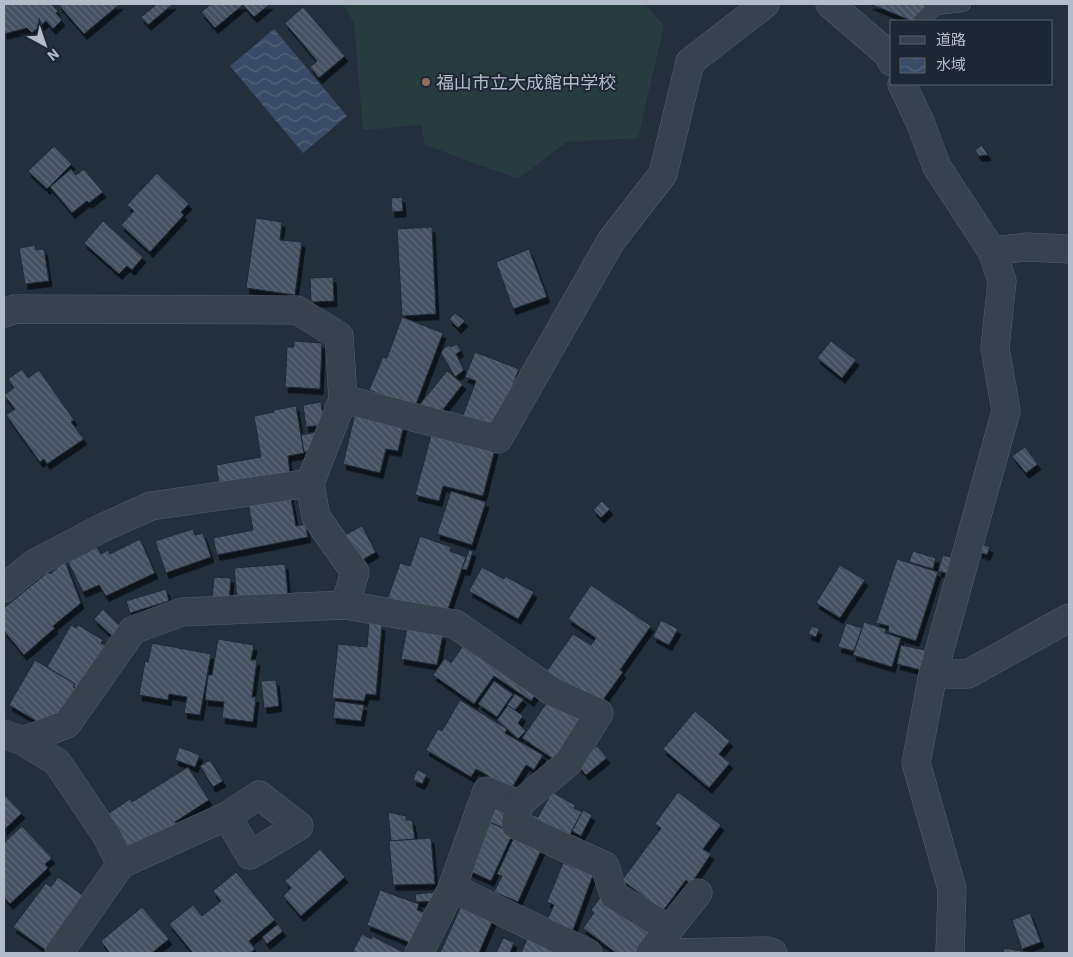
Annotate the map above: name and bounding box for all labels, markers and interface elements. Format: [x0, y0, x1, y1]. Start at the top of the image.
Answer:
north arrow [20, 20, 70, 70]
legend [890, 20, 1053, 85]
text: 道路 [936, 30, 966, 49]
text: N [44, 45, 63, 65]
text: 水域 [936, 55, 966, 74]
place label: 福山市立大成館中学校 [436, 71, 616, 94]
marker: 福山市立大成館中学校 [420, 76, 432, 88]

